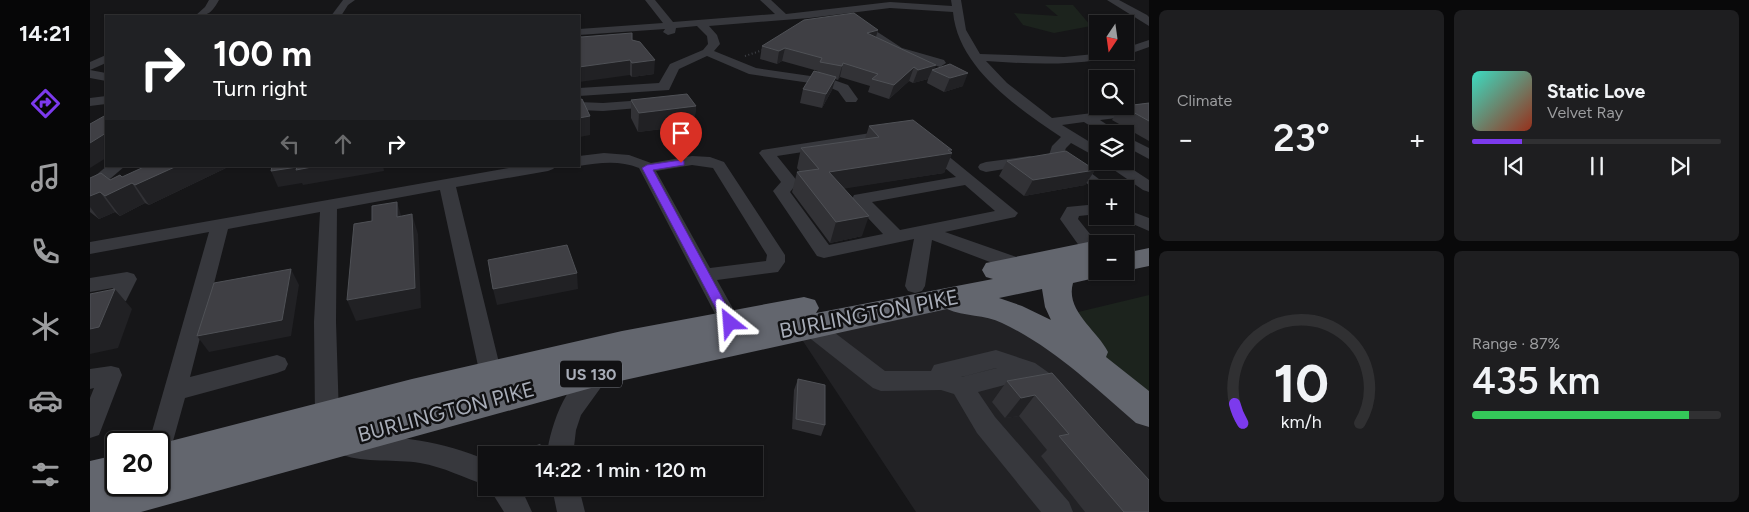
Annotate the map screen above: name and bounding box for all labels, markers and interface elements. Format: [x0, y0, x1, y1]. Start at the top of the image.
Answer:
north arrow [1089, 15, 1134, 60]
map controls [1089, 15, 1134, 280]
text: 14:21 [19, 20, 71, 47]
text: 100 m [213, 33, 312, 75]
icon: right [130, 35, 195, 100]
button: search [1089, 70, 1134, 115]
text: Turn right [213, 75, 308, 102]
text: Static Love [1547, 80, 1645, 103]
icon: directions [28, 86, 63, 121]
text: Climate [1177, 91, 1232, 110]
text: Velvet Ray [1547, 103, 1623, 122]
pin [660, 112, 702, 163]
text: 23° [1273, 115, 1330, 161]
icon: arrive [667, 119, 695, 147]
text: − [1177, 122, 1194, 156]
text: + [1409, 122, 1426, 156]
button: layers [1089, 125, 1134, 170]
icon: left [276, 130, 304, 158]
icon: ahead [329, 130, 357, 158]
icon: right [382, 130, 410, 158]
icon: previous [1500, 152, 1528, 180]
icon: pause [1583, 152, 1611, 180]
icon: next [1666, 152, 1694, 180]
icon: music [28, 160, 63, 195]
button: + [1089, 180, 1134, 225]
icon: phone [28, 234, 63, 269]
button: − [1089, 235, 1134, 280]
street label: BURLINGTON PIKE [777, 284, 961, 343]
position arrow [703, 296, 755, 348]
icon: climate [28, 309, 63, 344]
text: Range · 87% [1472, 334, 1560, 353]
text: 10 [1274, 353, 1329, 415]
text: 435 km [1472, 358, 1600, 404]
road number: US 130 [560, 360, 622, 388]
street label: BURLINGTON PIKE [355, 376, 537, 447]
icon: car [28, 383, 63, 418]
text: km/h [1281, 411, 1322, 432]
speed limit sign: 20 [105, 431, 170, 496]
icon: filters [28, 457, 63, 492]
text: 14:22 · 1 min · 120 m [535, 459, 706, 482]

